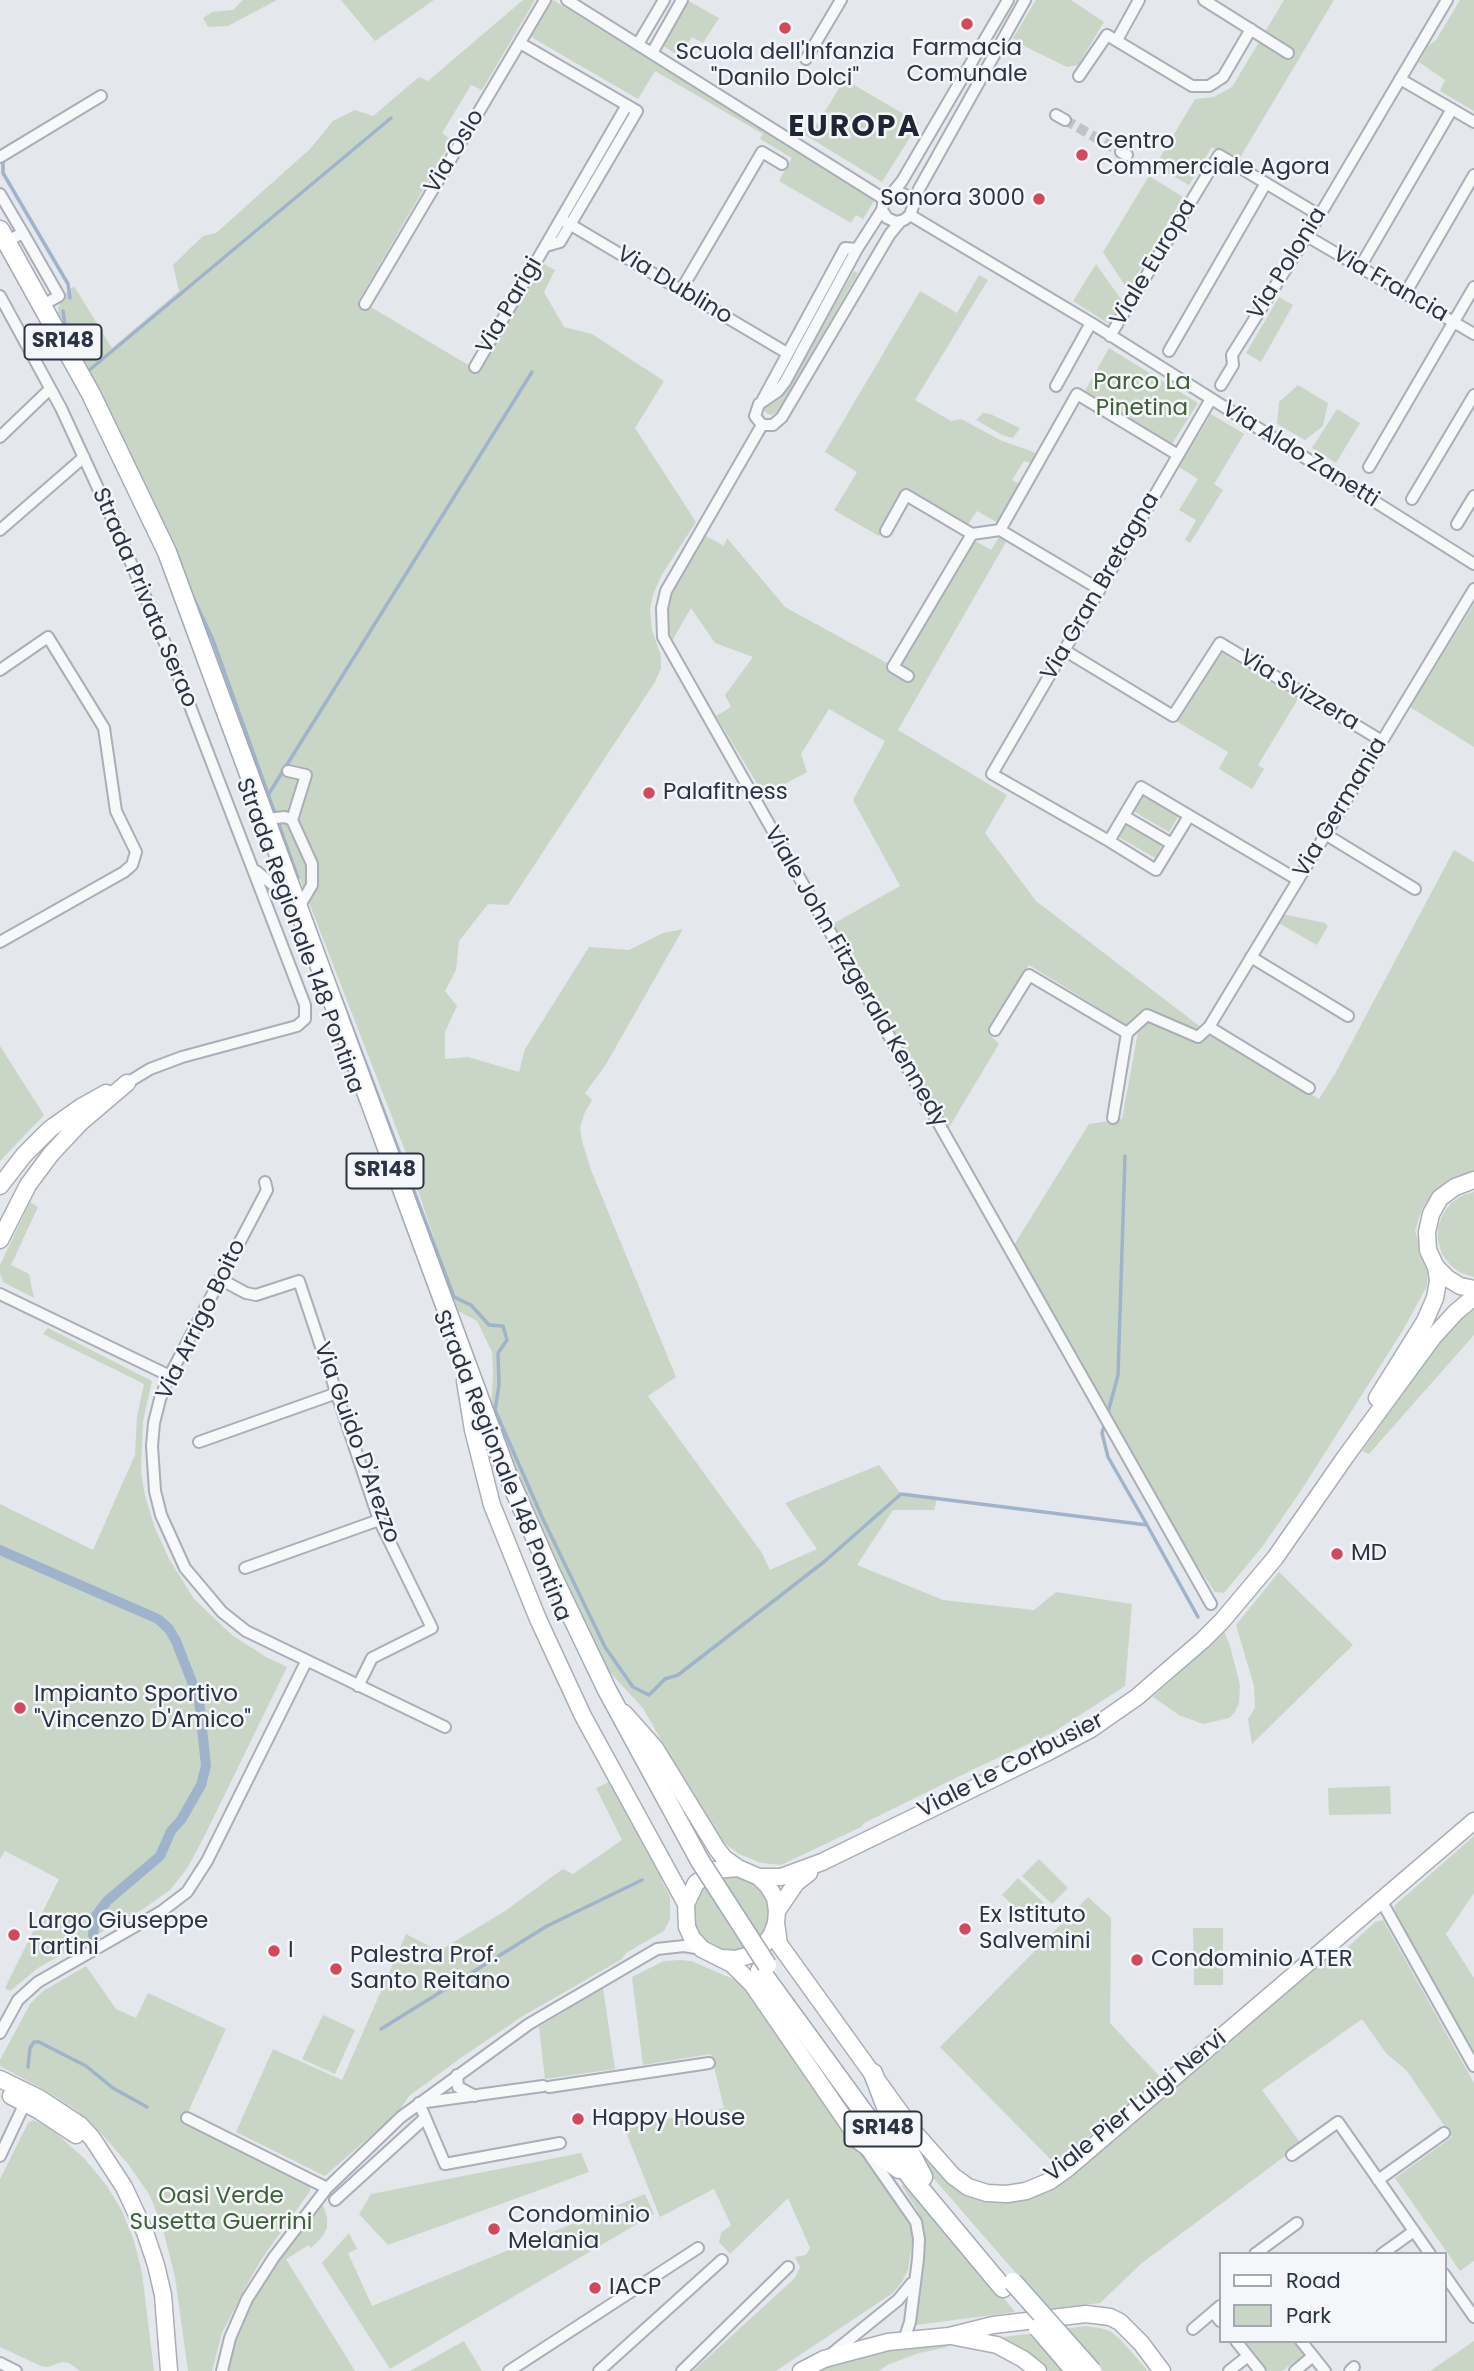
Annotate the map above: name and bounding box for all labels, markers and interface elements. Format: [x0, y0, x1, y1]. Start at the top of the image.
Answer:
marker: Farmacia Comunale [959, 16, 975, 32]
marker: Scuola dell'Infanzia "Danilo Dolci" [777, 20, 793, 36]
place label: Farmacia Comunale [906, 35, 1028, 89]
place label: Scuola dell'Infanzia "Danilo Dolci" [676, 39, 894, 93]
street label: Via Oslo [419, 105, 491, 199]
district label: EUROPA [789, 110, 921, 146]
place label: Centro Commerciale Agora [1096, 128, 1330, 182]
marker: Centro Commerciale Agora [1074, 147, 1090, 163]
place label: Sonora 3000 [880, 185, 1025, 213]
marker: Sonora 3000 [1031, 191, 1047, 207]
street label: Viale Europa [1105, 194, 1203, 332]
street label: Via Polonia [1243, 203, 1333, 325]
street label: Via Dublino [611, 241, 737, 331]
street label: Via Francia [1327, 241, 1453, 329]
street label: Via Parigi [471, 253, 549, 359]
road number: SR148 [24, 324, 102, 360]
park label: Parco La Pinetina [1093, 369, 1191, 423]
street label: Via Aldo Zanetti [1216, 396, 1384, 514]
street label: Strada Privata Serao [85, 484, 203, 712]
street label: Via Gran Bretagna [1036, 488, 1166, 686]
street label: Via Svizzera [1234, 645, 1364, 737]
street label: Via Germania [1288, 733, 1394, 883]
street label: Strada Regionale 148 Pontina [229, 775, 369, 1097]
place label: Palafitness [663, 779, 788, 807]
marker: Palafitness [641, 785, 657, 801]
street label: Viale John Fitzgerald Kennedy [757, 822, 953, 1132]
road number: SR148 [346, 1154, 424, 1188]
street label: Via Arrigo Boito [151, 1235, 253, 1405]
street label: Strada Regionale 148 Pontina [426, 1306, 576, 1626]
street label: Via Guido D'Arezzo [307, 1339, 405, 1547]
place label: MD [1351, 1540, 1387, 1568]
marker: MD [1329, 1546, 1345, 1562]
place label: Impianto Sportivo "Vincenzo D'Amico" [34, 1681, 251, 1735]
marker: Impianto Sportivo "Vincenzo D'Amico" [12, 1700, 28, 1716]
street label: Viale Le Corbusier [913, 1707, 1109, 1825]
place label: Ex Istituto Salvemini [979, 1902, 1091, 1956]
place label: Largo Giuseppe Tartini [28, 1908, 208, 1962]
marker: Ex Istituto Salvemini [957, 1921, 973, 1937]
marker: Largo Giuseppe Tartini [6, 1927, 22, 1943]
place label: I [288, 1937, 294, 1965]
place label: Palestra Prof. Santo Reitano [350, 1942, 510, 1996]
marker: I [266, 1943, 282, 1959]
place label: Condominio ATER [1151, 1946, 1353, 1974]
marker: Condominio ATER [1129, 1952, 1145, 1968]
marker: Palestra Prof. Santo Reitano [328, 1961, 344, 1977]
street label: Viale Pier Luigi Nervi [1039, 2025, 1233, 2189]
place label: Happy House [592, 2105, 745, 2133]
marker: Happy House [570, 2111, 586, 2127]
road number: SR148 [844, 2112, 922, 2146]
park label: Oasi Verde Susetta Guerrini [130, 2183, 312, 2237]
place label: Condominio Melania [508, 2202, 650, 2256]
marker: Condominio Melania [486, 2221, 502, 2237]
legend [1218, 2252, 1446, 2343]
text: Road [1286, 2266, 1341, 2295]
place label: IACP [609, 2274, 661, 2302]
marker: IACP [587, 2280, 603, 2296]
text: Park [1286, 2301, 1331, 2330]

